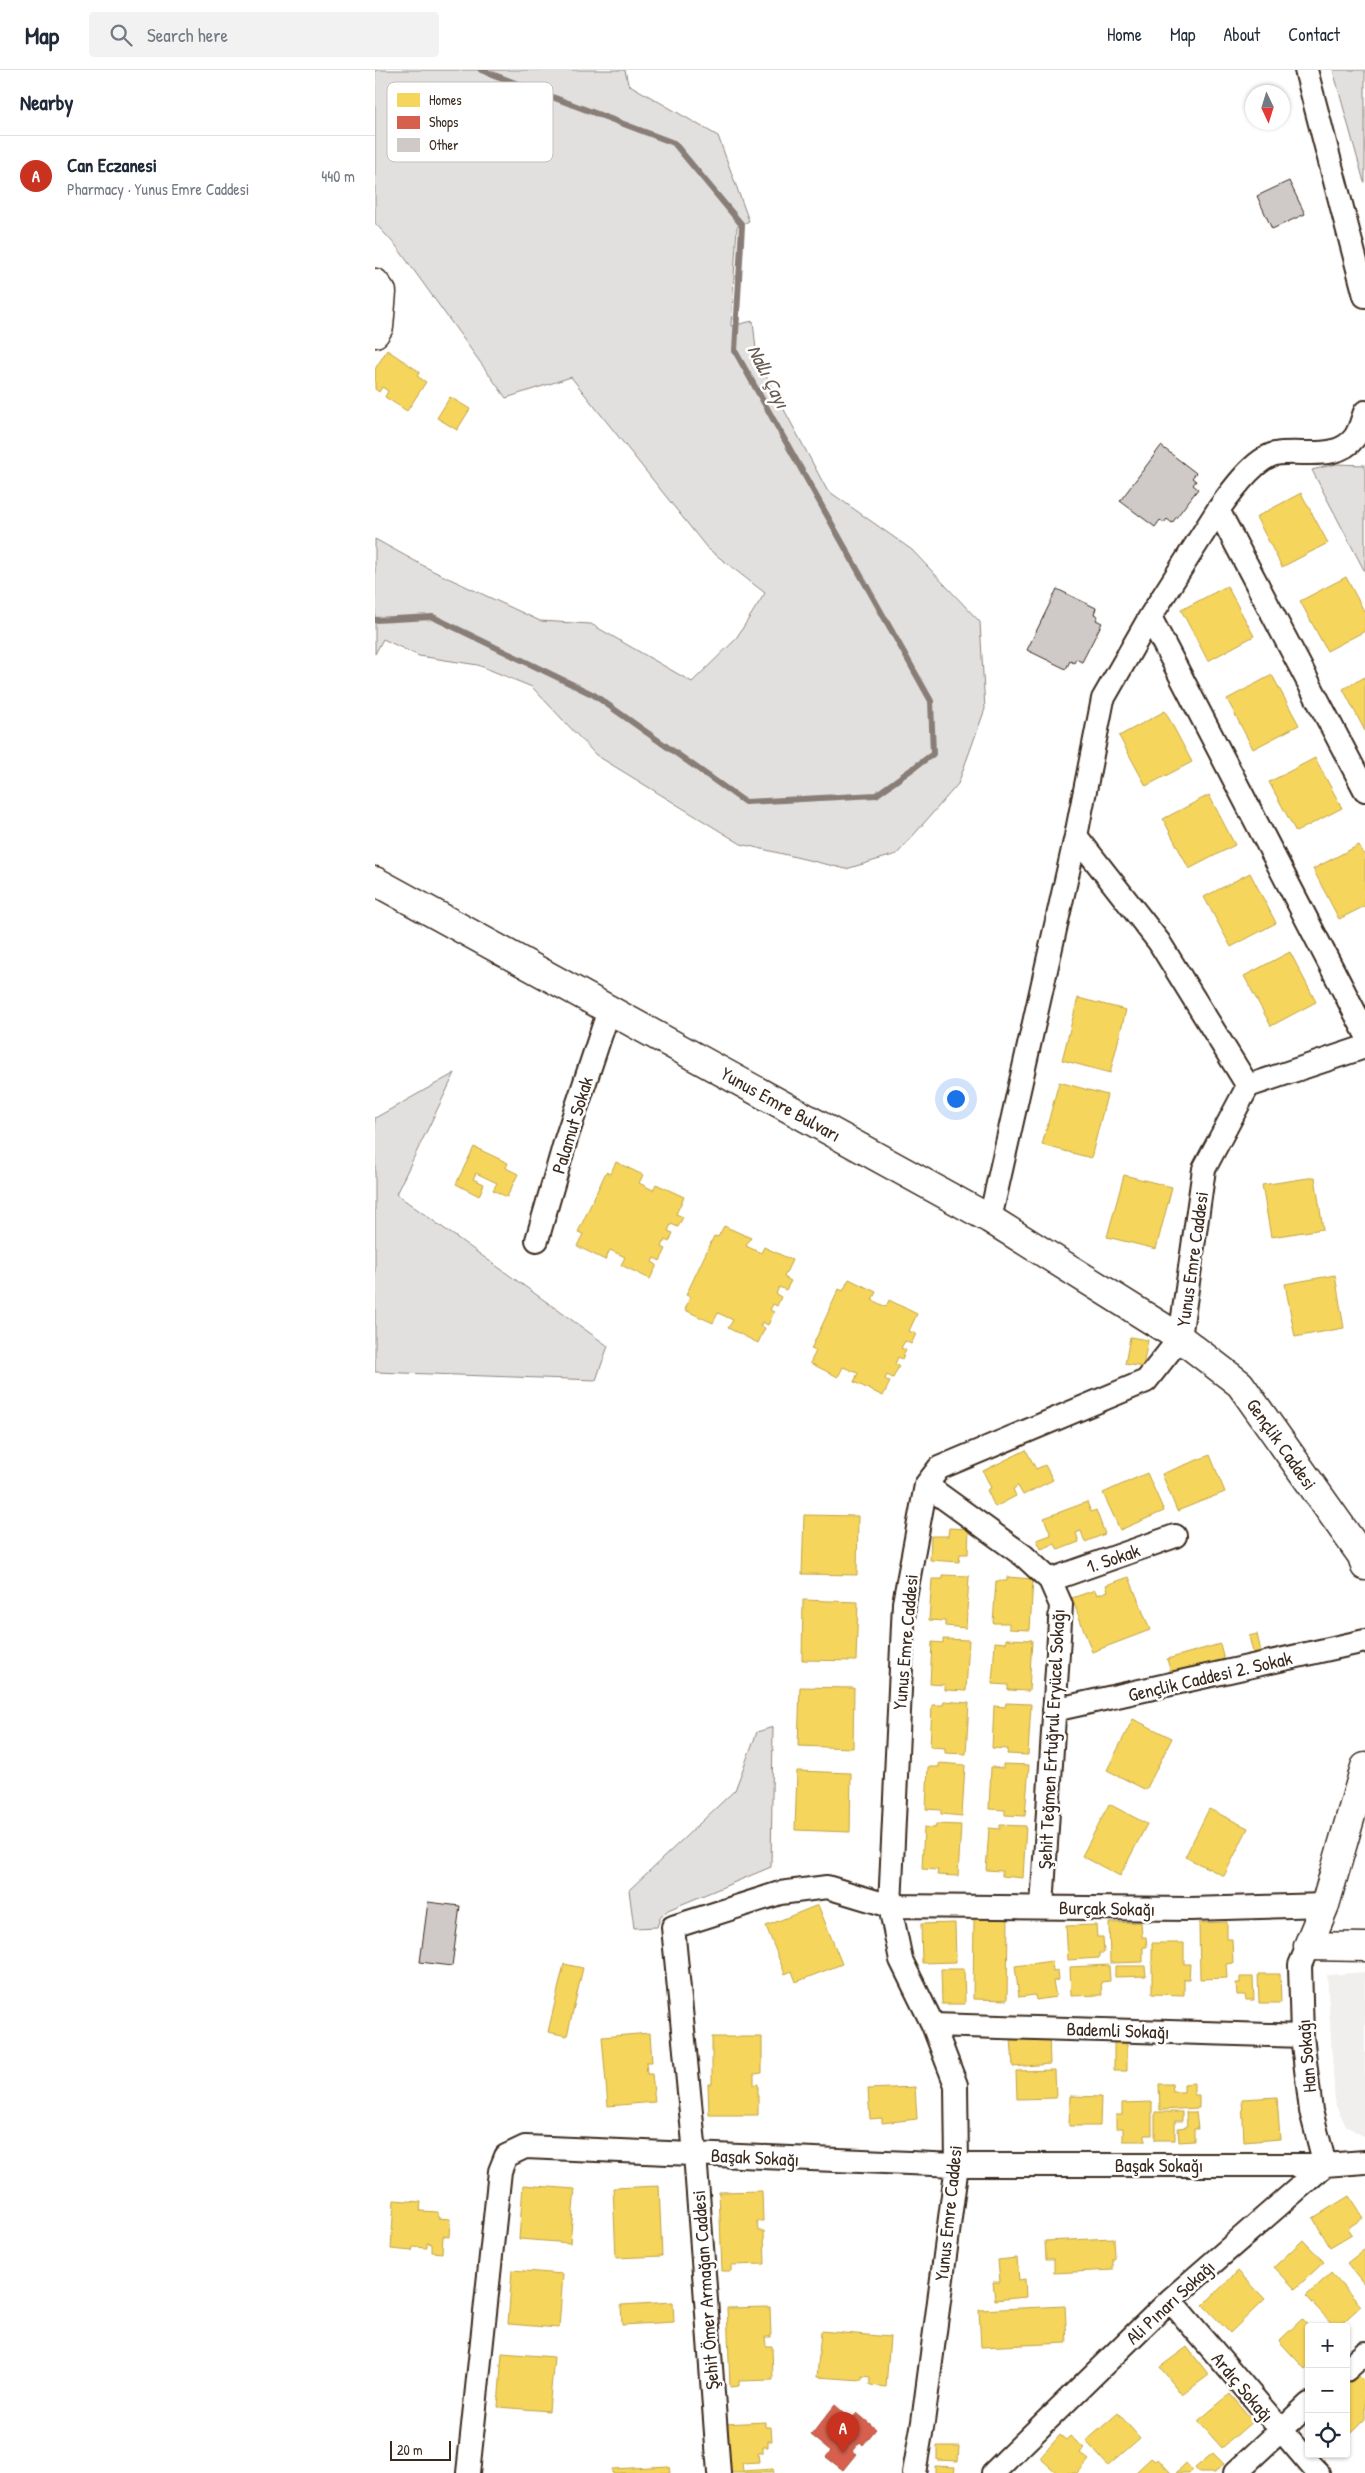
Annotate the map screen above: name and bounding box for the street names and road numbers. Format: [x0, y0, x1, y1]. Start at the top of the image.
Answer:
street label: Yunus Emre Bulvarı [716, 1060, 846, 1148]
street label: Palamut Sokak [545, 1073, 599, 1177]
street label: Yunus Emre Caddesi [1170, 1190, 1214, 1328]
street label: Gençlik Caddesi [1241, 1393, 1323, 1495]
street label: 1. Sokak [1083, 1537, 1143, 1579]
street label: Yunus Emre Caddesi [886, 1573, 924, 1711]
street label: Şehit Teğmen Ertuğrul Eryücel Sokağı [1031, 1608, 1071, 1870]
street label: Gençlik Caddesi 2. Sokak [1126, 1644, 1295, 1707]
street label: Burçak Sokağı [1059, 1894, 1155, 1922]
street label: Bademli Sokağı [1066, 2015, 1170, 2045]
street label: Han Sokağı [1290, 2018, 1322, 2094]
street label: Başak Sokağı [710, 2142, 800, 2172]
street label: Yunus Emre Caddesi [928, 2144, 968, 2282]
street label: Başak Sokağı [1115, 2152, 1203, 2178]
street label: Şehit Ömer Armağan Caddesi [685, 2189, 725, 2391]
street label: Ali Pınarı Sokağı [1120, 2254, 1220, 2350]
street label: Ardıç Sokağı [1206, 2346, 1280, 2428]

